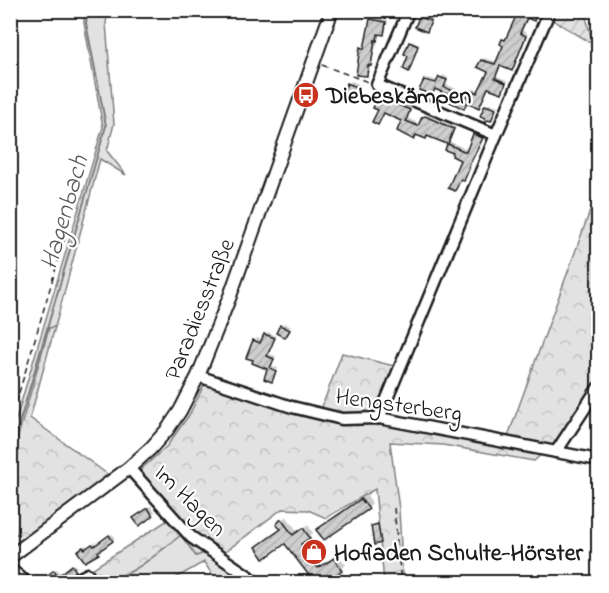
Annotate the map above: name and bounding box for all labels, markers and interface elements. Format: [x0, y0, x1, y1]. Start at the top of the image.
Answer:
bus stop icon: Diebeskämpen [291, 80, 321, 110]
place label: Diebeskämpen [325, 80, 471, 115]
water label: Hagenbach [31, 151, 100, 274]
street label: Paradiesstraße [157, 233, 246, 386]
street label: Hengsterberg [333, 380, 464, 433]
street label: Im Hagen [145, 457, 234, 546]
shop icon: Hofladen Schulte-Hörster [299, 537, 329, 567]
place label: Hofladen Schulte-Hörster [334, 537, 583, 572]

